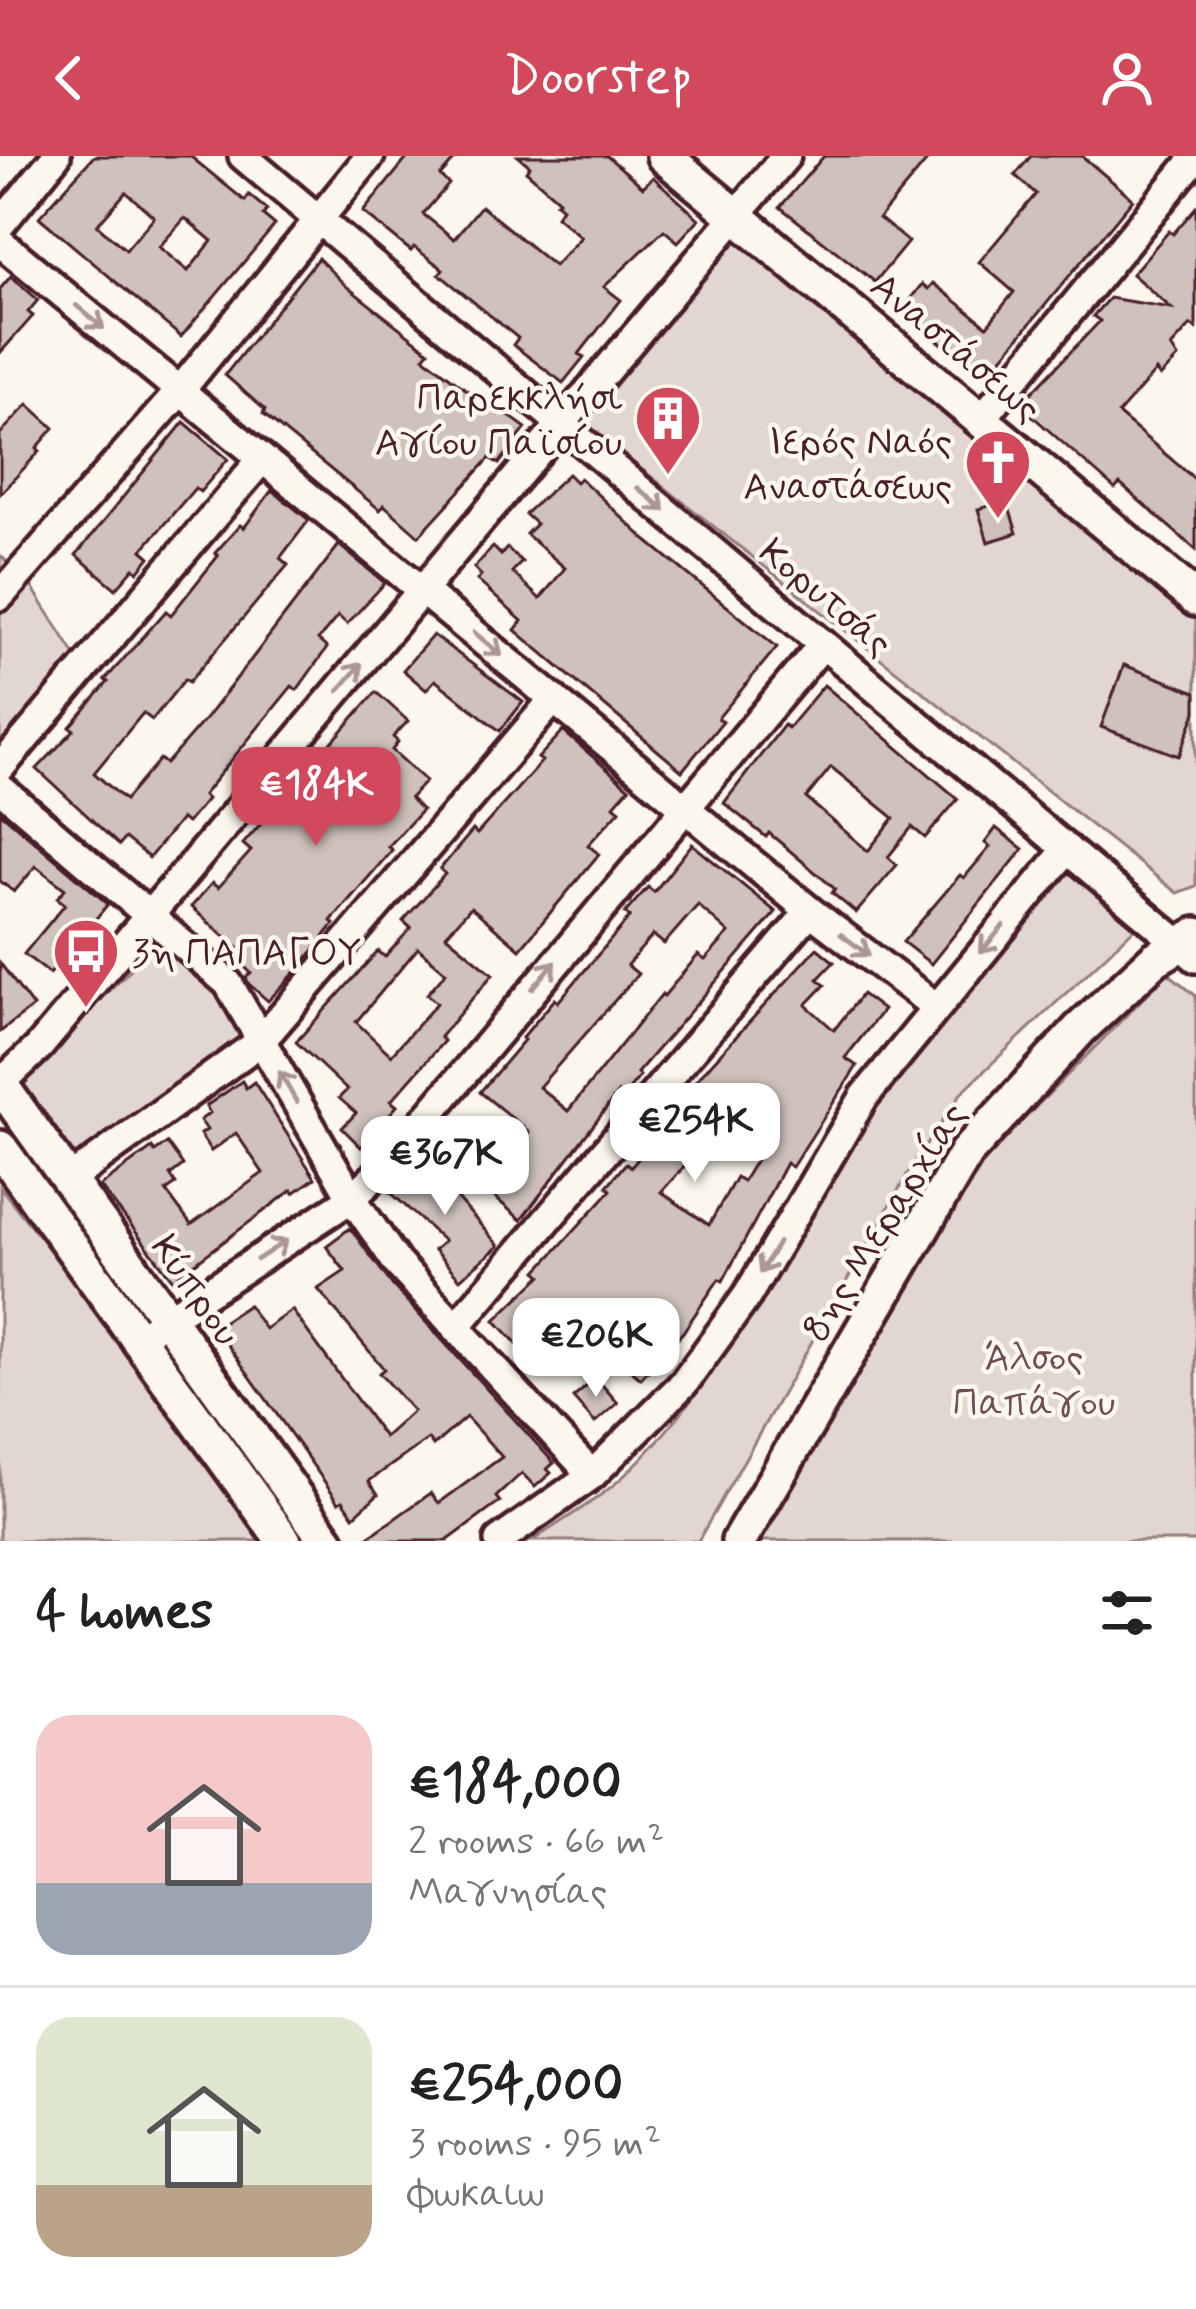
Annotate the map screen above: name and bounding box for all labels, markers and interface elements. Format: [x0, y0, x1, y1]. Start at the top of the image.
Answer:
text: Doorstep [504, 43, 692, 114]
icon: back [36, 45, 102, 111]
icon: person [1094, 45, 1160, 111]
street label: Αναστάσεως [858, 262, 1051, 435]
one-way arrow [73, 303, 105, 329]
place label: Παρεκκλήσι Αγίου Παϊσίου [375, 374, 623, 470]
building icon: Παρεκκλήσι Αγίου Παϊσίου [633, 383, 703, 477]
place label: Ιερός Ναός Αναστάσεως [743, 418, 952, 514]
church icon: Ιερός Ναός Αναστάσεως [963, 427, 1033, 521]
one-way arrow [635, 484, 666, 512]
street label: Κορυτσάς [747, 528, 902, 669]
one-way arrow [472, 631, 504, 657]
one-way arrow [336, 662, 364, 693]
pin: €184K [232, 747, 400, 849]
text: €184K [259, 760, 373, 811]
bus stop icon: 3η ΠΑΠΑΓΟΥ [51, 916, 121, 1010]
one-way arrow [979, 923, 1007, 954]
place label: 3η ΠΑΠΑΓΟΥ [132, 929, 362, 980]
one-way arrow [838, 931, 870, 958]
one-way arrow [531, 959, 557, 991]
one-way arrow [275, 1070, 299, 1105]
pin: €254K [611, 1083, 779, 1185]
street label: 8ης Μεραρχίας [792, 1093, 980, 1352]
text: €254K [637, 1096, 753, 1147]
pin: €367K [361, 1116, 529, 1218]
text: €367K [388, 1129, 502, 1180]
street label: Κύπρου [138, 1225, 251, 1357]
one-way arrow [255, 1237, 289, 1262]
one-way arrow [757, 1240, 781, 1275]
pin: €206K [512, 1298, 680, 1400]
text: €206K [540, 1311, 652, 1362]
park label: Άλσος Παπάγου [953, 1334, 1115, 1430]
text: 4 homes [36, 1580, 213, 1646]
icon: filters [1094, 1580, 1160, 1646]
text: €184,000 [408, 1751, 622, 1817]
icon: home [132, 1763, 276, 1907]
text: 2 rooms · 66 m² [408, 1817, 664, 1868]
text: Μαγνησίας [408, 1868, 607, 1919]
text: €254,000 [408, 2053, 623, 2119]
icon: home [132, 2065, 276, 2209]
text: 3 rooms · 95 m² [408, 2119, 661, 2170]
text: Φωκαιω [408, 2170, 544, 2221]

